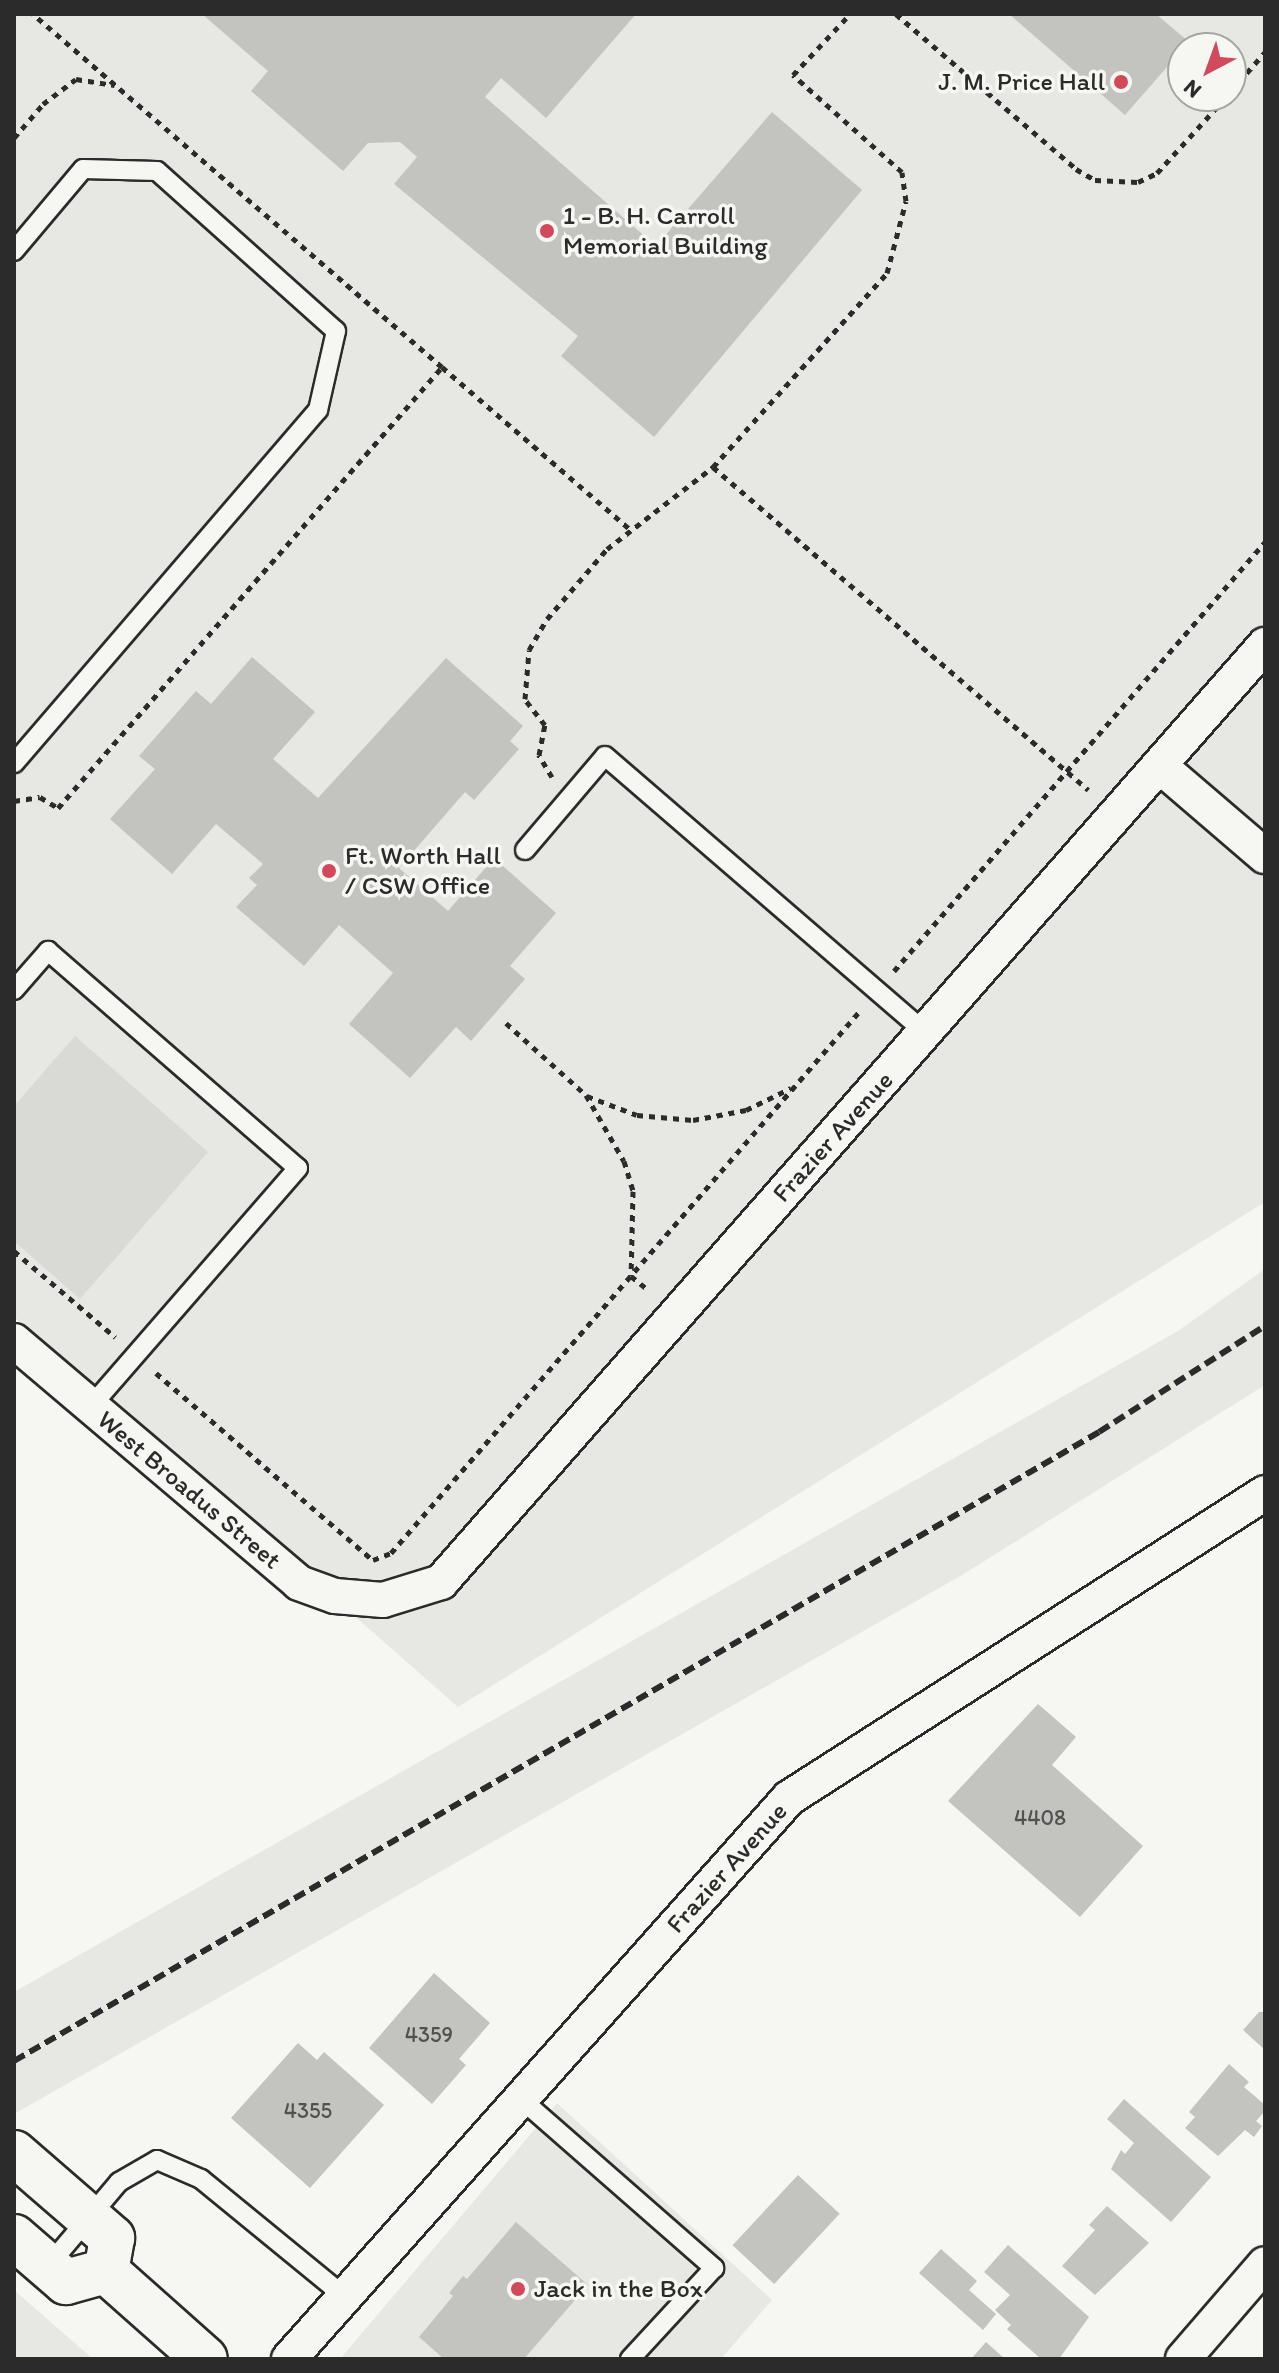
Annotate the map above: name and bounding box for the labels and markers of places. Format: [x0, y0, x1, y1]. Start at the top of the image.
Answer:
place label: J. M. Price Hall [939, 66, 1105, 98]
marker: J. M. Price Hall [1112, 73, 1130, 91]
place label: 1 - B. H. Carroll Memorial Building [563, 200, 768, 262]
marker: 1 - B. H. Carroll Memorial Building [538, 222, 556, 240]
place label: Ft. Worth Hall / CSW Office [345, 840, 501, 902]
marker: Ft. Worth Hall / CSW Office [320, 862, 338, 880]
place label: Jack in the Box [534, 2273, 702, 2305]
marker: Jack in the Box [509, 2280, 527, 2298]

